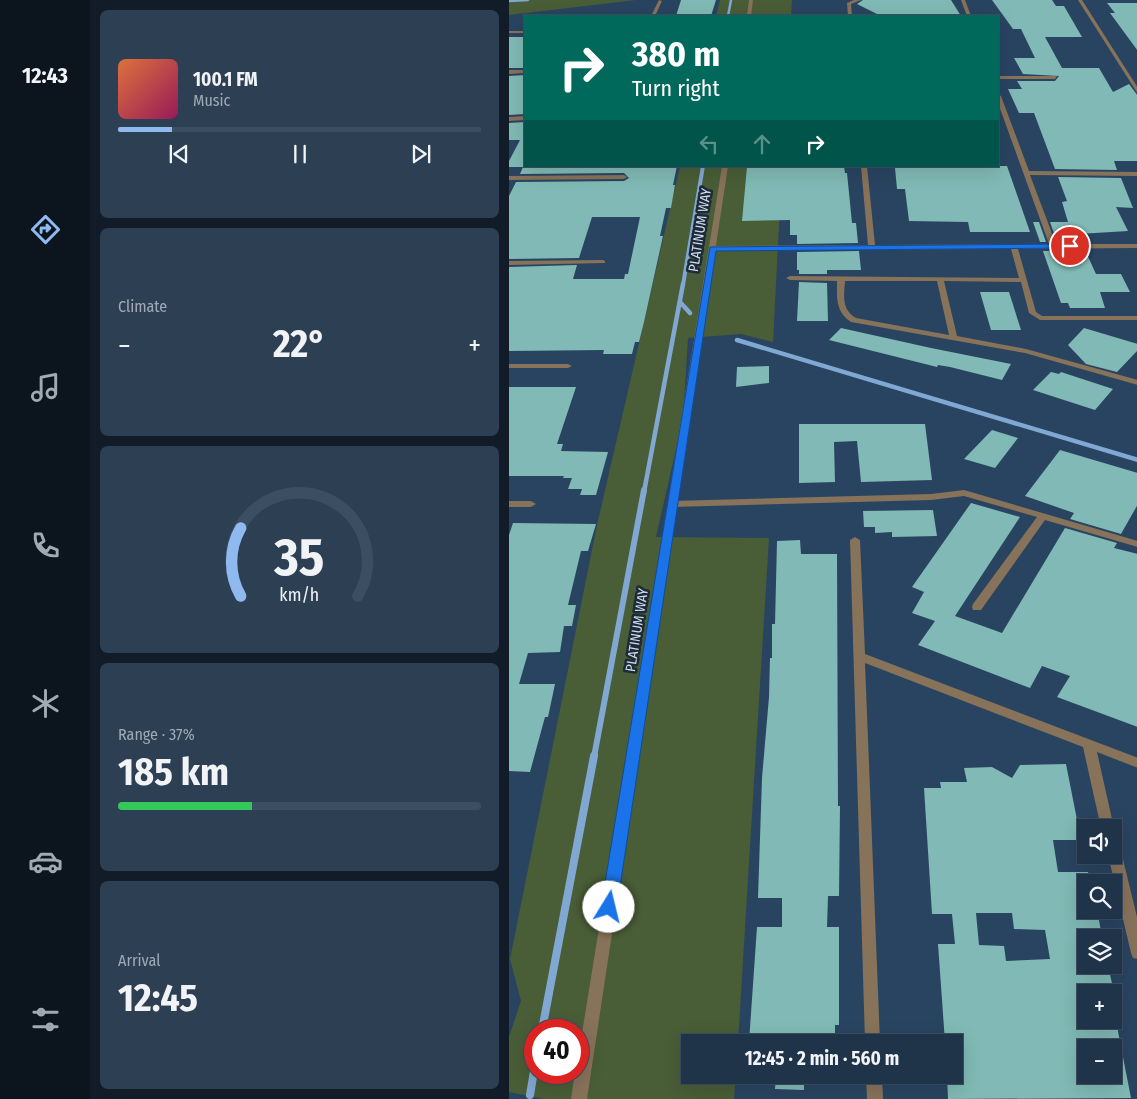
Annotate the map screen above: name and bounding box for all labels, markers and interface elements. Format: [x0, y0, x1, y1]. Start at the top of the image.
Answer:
text: 380 m [632, 33, 720, 75]
icon: right [549, 35, 614, 100]
text: 12:43 [22, 62, 68, 89]
text: 100.1 FM [193, 68, 258, 91]
text: Turn right [632, 75, 720, 102]
text: Music [193, 91, 230, 110]
icon: left [695, 130, 723, 158]
icon: ahead [748, 130, 776, 158]
icon: right [801, 130, 829, 158]
icon: previous [165, 140, 193, 168]
icon: pause [286, 140, 314, 168]
icon: next [407, 140, 435, 168]
street label: PLATINUM WAY [685, 187, 715, 273]
icon: directions [28, 212, 63, 247]
pin [1049, 225, 1091, 267]
icon: arrive [1056, 232, 1084, 260]
text: Climate [118, 297, 167, 316]
text: 22° [273, 321, 326, 367]
text: − [118, 329, 131, 362]
text: + [468, 329, 481, 362]
icon: music [28, 370, 63, 405]
text: 35 [273, 526, 325, 589]
icon: phone [28, 528, 63, 563]
text: km/h [280, 584, 319, 606]
street label: PLATINUM WAY [622, 587, 652, 673]
icon: climate [28, 686, 63, 721]
text: Range · 37% [118, 725, 195, 744]
text: 185 km [118, 749, 229, 795]
map controls [1077, 819, 1122, 1084]
button: sound [1077, 819, 1122, 864]
icon: car [28, 844, 63, 879]
button: search [1077, 874, 1122, 919]
position arrow [582, 880, 634, 932]
button: layers [1077, 929, 1122, 974]
text: Arrival [118, 951, 160, 970]
text: 12:45 [118, 975, 198, 1021]
button: + [1077, 984, 1122, 1029]
icon: filters [28, 1002, 63, 1037]
speed limit sign: 40 [524, 1019, 589, 1084]
button: − [1077, 1039, 1122, 1084]
text: 12:45 · 2 min · 560 m [745, 1047, 899, 1070]

